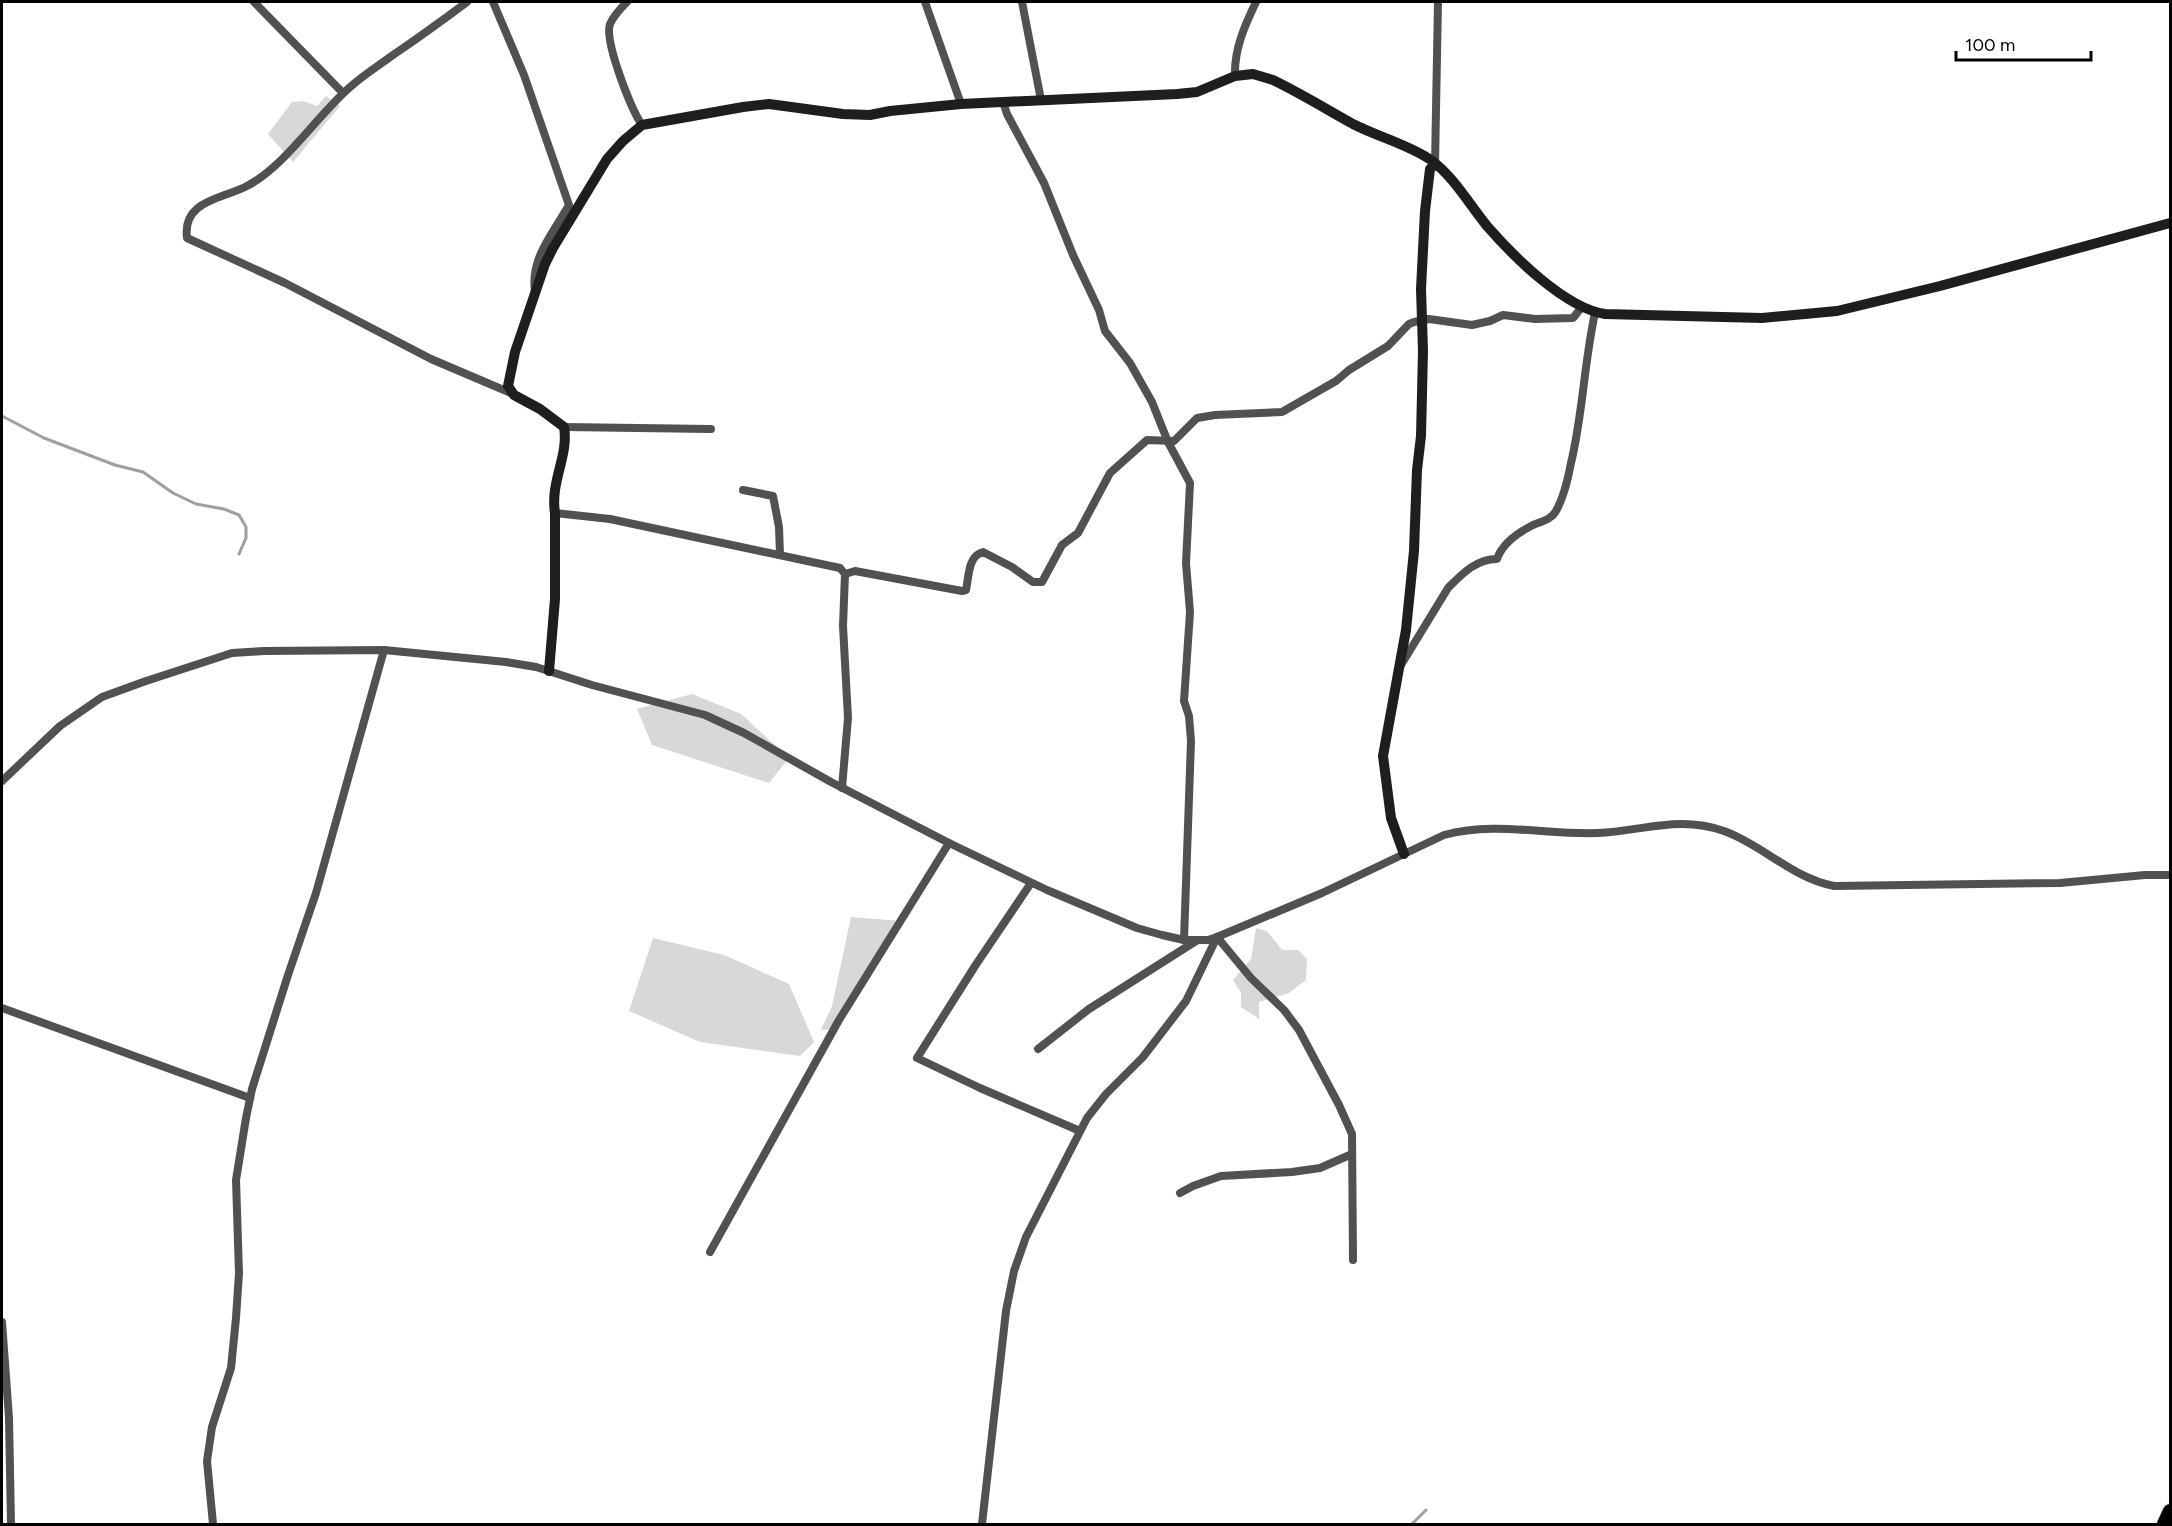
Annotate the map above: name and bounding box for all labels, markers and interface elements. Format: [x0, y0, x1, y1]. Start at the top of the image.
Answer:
scale bar [1956, 24, 2091, 62]
text: 100 m [1965, 34, 2015, 56]

